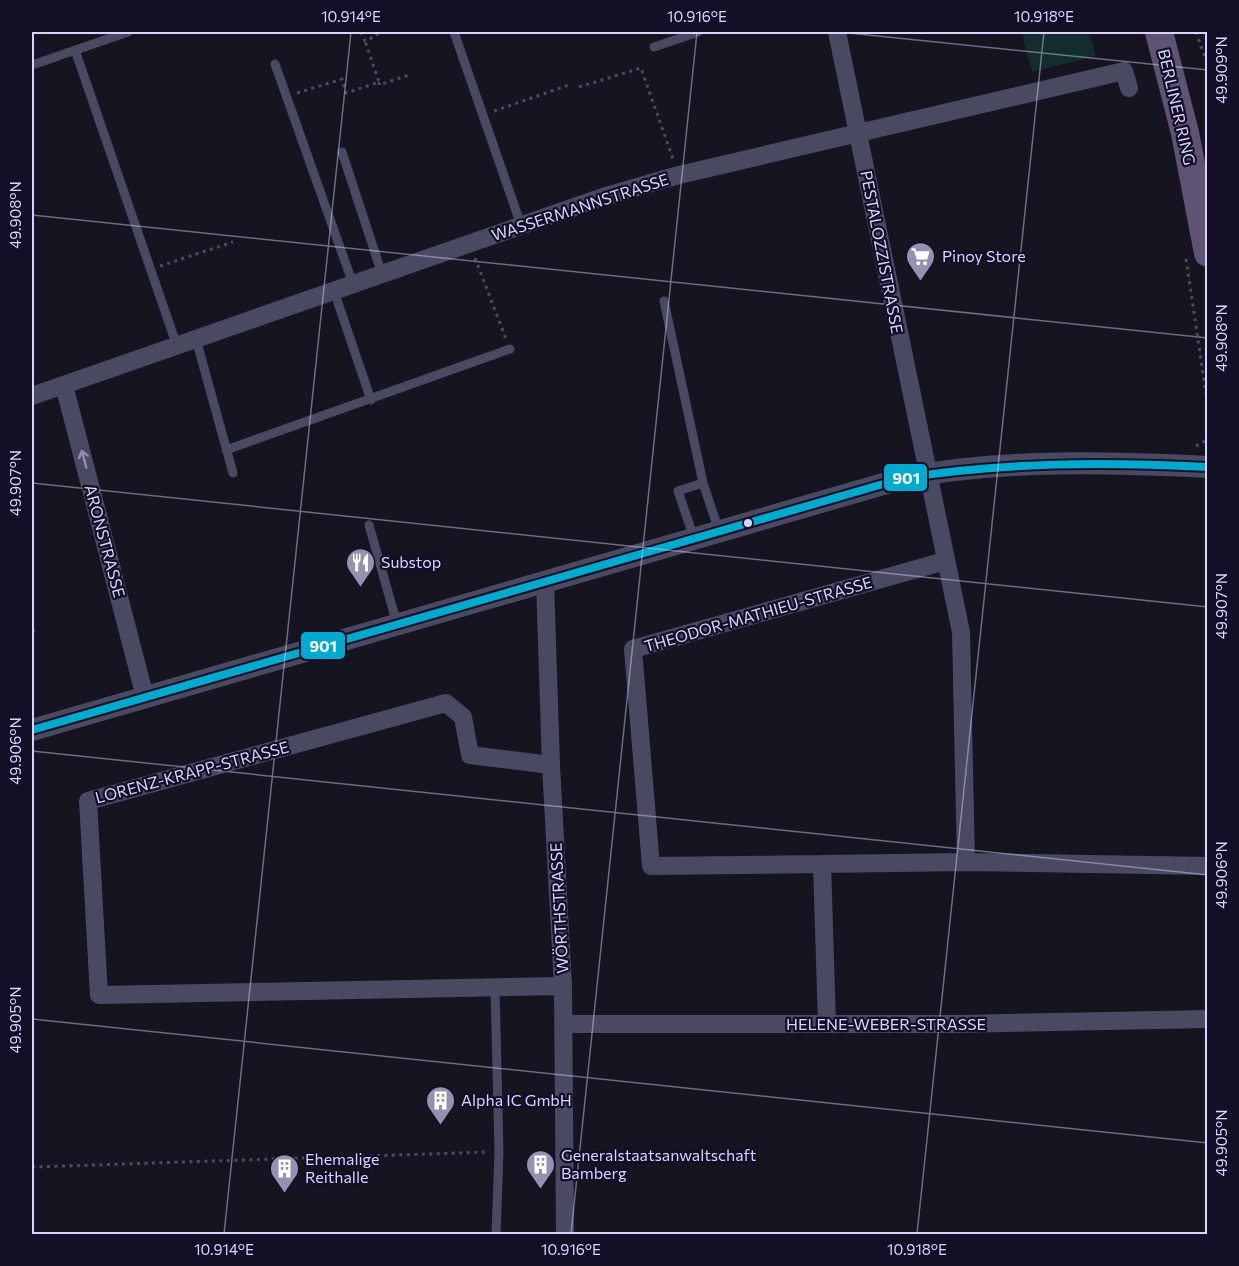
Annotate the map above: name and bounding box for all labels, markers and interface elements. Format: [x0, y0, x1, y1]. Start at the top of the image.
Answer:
text: 10.914°E [321, 7, 381, 25]
text: 10.916°E [667, 7, 727, 25]
text: 10.918°E [1014, 7, 1074, 25]
text: 49.909°N [1212, 36, 1230, 104]
street label: BERLINER RING [1155, 47, 1200, 167]
street label: WASSERMANNSTRASSE [489, 169, 671, 244]
street label: PESTALOZZISTRASSE [857, 169, 908, 335]
text: 49.908°N [6, 181, 24, 249]
supermarket icon: Pinoy Store [905, 240, 937, 282]
place label: Pinoy Store [942, 246, 1026, 265]
text: 49.908°N [1212, 304, 1230, 372]
text: 49.907°N [6, 450, 24, 516]
one-way arrow [77, 450, 89, 469]
line badge: 901 [883, 463, 928, 492]
text: 901 [892, 468, 920, 487]
street label: ARONSTRASSE [81, 482, 130, 599]
unlabelled marker [742, 517, 754, 529]
restaurant icon: Substop [344, 546, 376, 588]
place label: Substop [381, 552, 441, 571]
street label: THEODOR-MATHIEU-STRASSE [642, 572, 874, 655]
text: 49.907°N [1212, 573, 1230, 639]
line badge: 901 [300, 631, 346, 660]
text: 901 [309, 636, 337, 655]
text: 49.906°N [6, 717, 24, 785]
street label: LORENZ-KRAPP-STRASSE [93, 736, 291, 807]
text: 49.906°N [1212, 841, 1230, 909]
street label: WÖRTHSTRASSE [546, 842, 571, 974]
text: 49.905°N [6, 986, 24, 1054]
street label: HELENE-WEBER-STRASSE [786, 1014, 986, 1033]
building icon: Alpha IC GmbH [424, 1084, 456, 1126]
place label: Alpha IC GmbH [461, 1090, 572, 1109]
text: 49.905°N [1212, 1109, 1230, 1177]
place label: Generalstaatsanwaltschaft Bamberg [561, 1145, 757, 1182]
building icon: Generalstaatsanwaltschaft Bamberg [524, 1148, 556, 1190]
place label: Ehemalige Reithalle [305, 1149, 380, 1186]
building icon: Ehemalige Reithalle [268, 1152, 300, 1194]
text: 10.914°E [194, 1240, 254, 1258]
text: 10.916°E [541, 1240, 601, 1258]
text: 10.918°E [887, 1240, 947, 1258]

